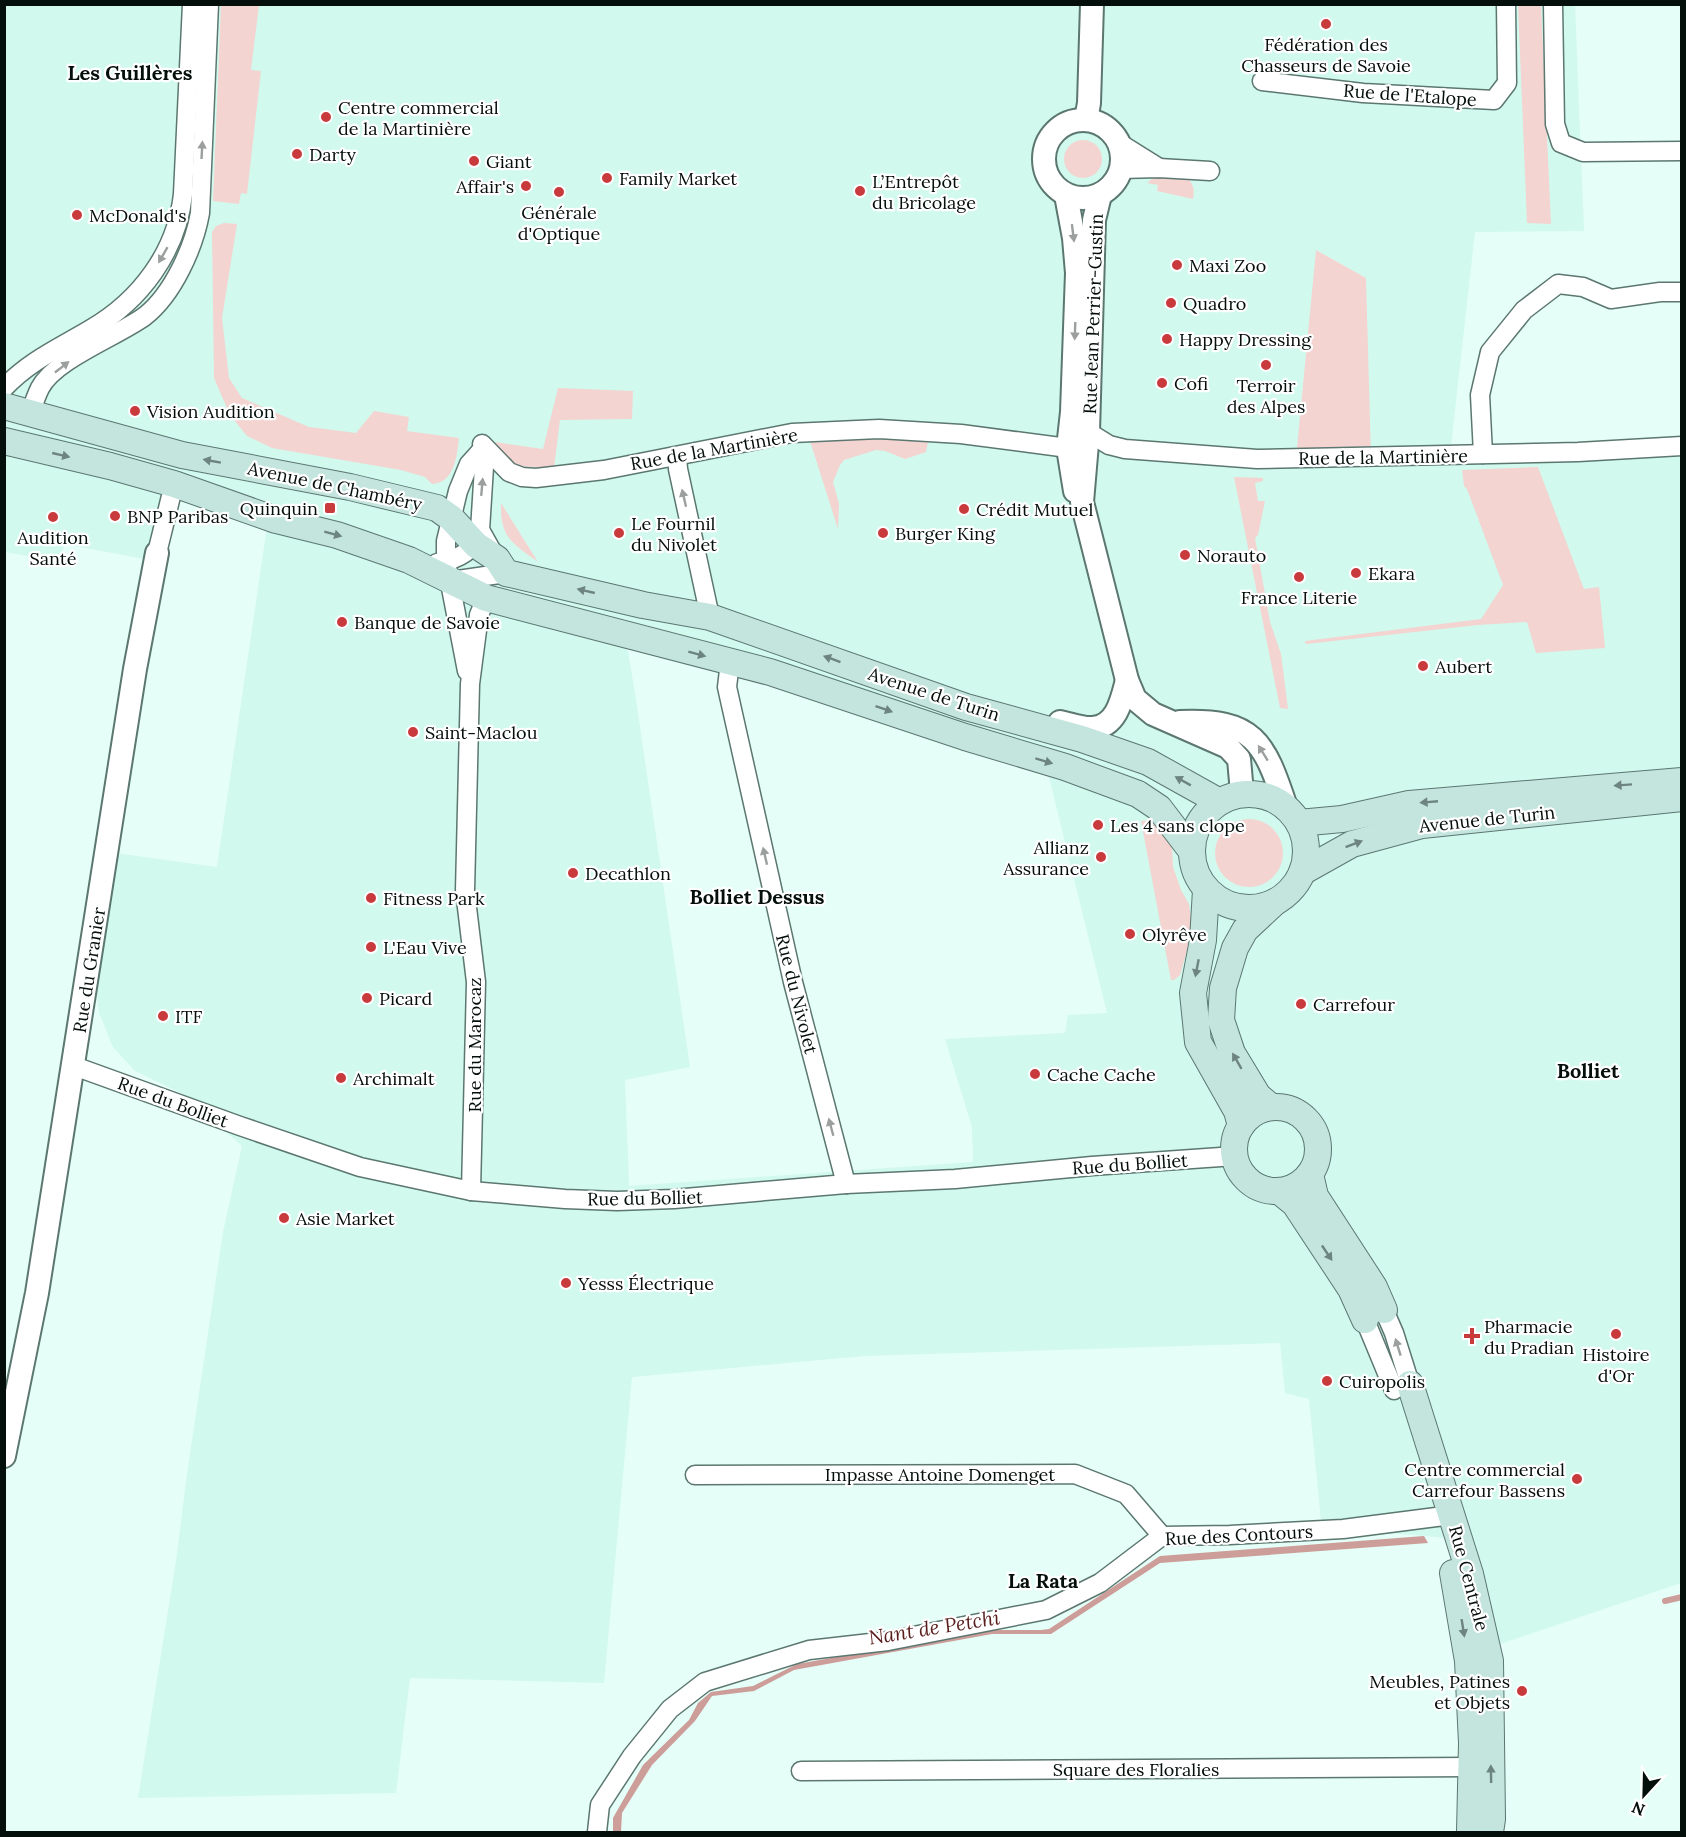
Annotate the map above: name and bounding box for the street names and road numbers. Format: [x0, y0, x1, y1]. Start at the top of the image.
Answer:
street label: Rue de l'Etalope [1343, 79, 1478, 111]
street label: Rue Jean Perrier-Gustin [1078, 213, 1108, 415]
street label: Rue de la Martinière [628, 423, 800, 475]
street label: Rue de la Martinière [1298, 444, 1468, 470]
street label: Avenue de Chambéry [245, 456, 425, 516]
street label: Avenue de Turin [864, 662, 1003, 726]
street label: Avenue de Turin [1417, 800, 1556, 838]
street label: Rue du Granier [68, 905, 110, 1035]
street label: Rue du Nivolet [771, 932, 823, 1056]
street label: Rue du Marocaz [463, 978, 486, 1112]
street label: Rue du Bolliet [115, 1071, 231, 1133]
street label: Rue du Bolliet [1071, 1148, 1189, 1180]
street label: Rue du Bolliet [587, 1185, 703, 1211]
street label: Impasse Antoine Domenget [825, 1463, 1055, 1486]
street label: Rue des Contours [1164, 1520, 1314, 1550]
street label: Rue Centrale [1444, 1523, 1494, 1633]
street label: Square des Floralies [1053, 1758, 1219, 1781]

